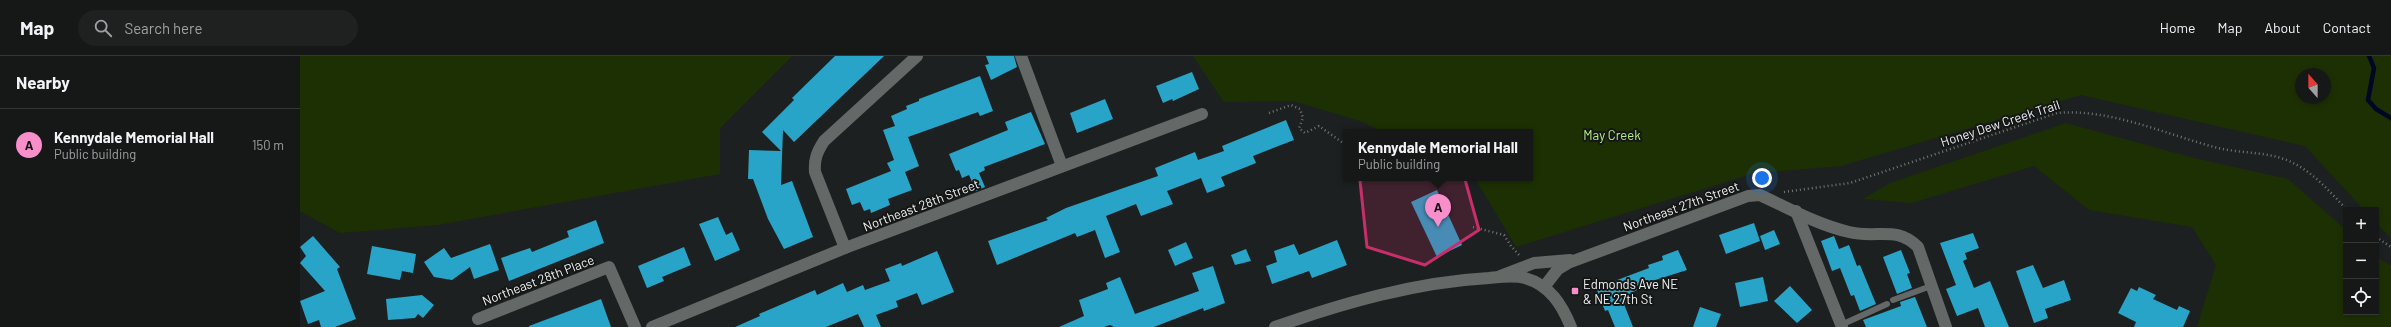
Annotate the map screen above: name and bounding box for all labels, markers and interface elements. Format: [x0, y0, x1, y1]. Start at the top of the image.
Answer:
search box [78, 10, 358, 46]
text: Map [20, 16, 54, 39]
icon: search [92, 17, 114, 39]
text: Search here [124, 19, 202, 37]
text: Home [2160, 19, 2196, 36]
text: Map [2218, 19, 2242, 36]
text: About [2264, 19, 2301, 36]
text: Contact [2323, 19, 2371, 36]
north arrow [2295, 68, 2331, 104]
text: Nearby [16, 72, 70, 92]
street label: Honey Dew Creek Trail [1938, 96, 2062, 150]
park label: May Creek [1583, 127, 1641, 143]
text: Kennydale Memorial Hall [54, 128, 214, 146]
popup [1343, 129, 1533, 181]
text: A [25, 137, 33, 153]
text: 150 m [252, 137, 284, 153]
text: Kennydale Memorial Hall [1358, 138, 1518, 156]
text: Public building [54, 146, 136, 162]
text: Public building [1358, 156, 1440, 172]
your location [1752, 168, 1772, 188]
street label: Northeast 28th Street [861, 175, 981, 235]
street label: Northeast 27th Street [1621, 178, 1741, 234]
pin: A [1425, 194, 1451, 227]
map controls [2343, 207, 2379, 315]
button: + [2343, 207, 2379, 243]
button: − [2343, 243, 2379, 279]
street label: Northeast 28th Place [480, 251, 596, 309]
place label: Edmonds Ave NE & NE 27th St [1583, 276, 1678, 307]
button: locate [2343, 279, 2379, 315]
marker: Edmonds Ave NE & NE 27th St [1570, 286, 1580, 296]

